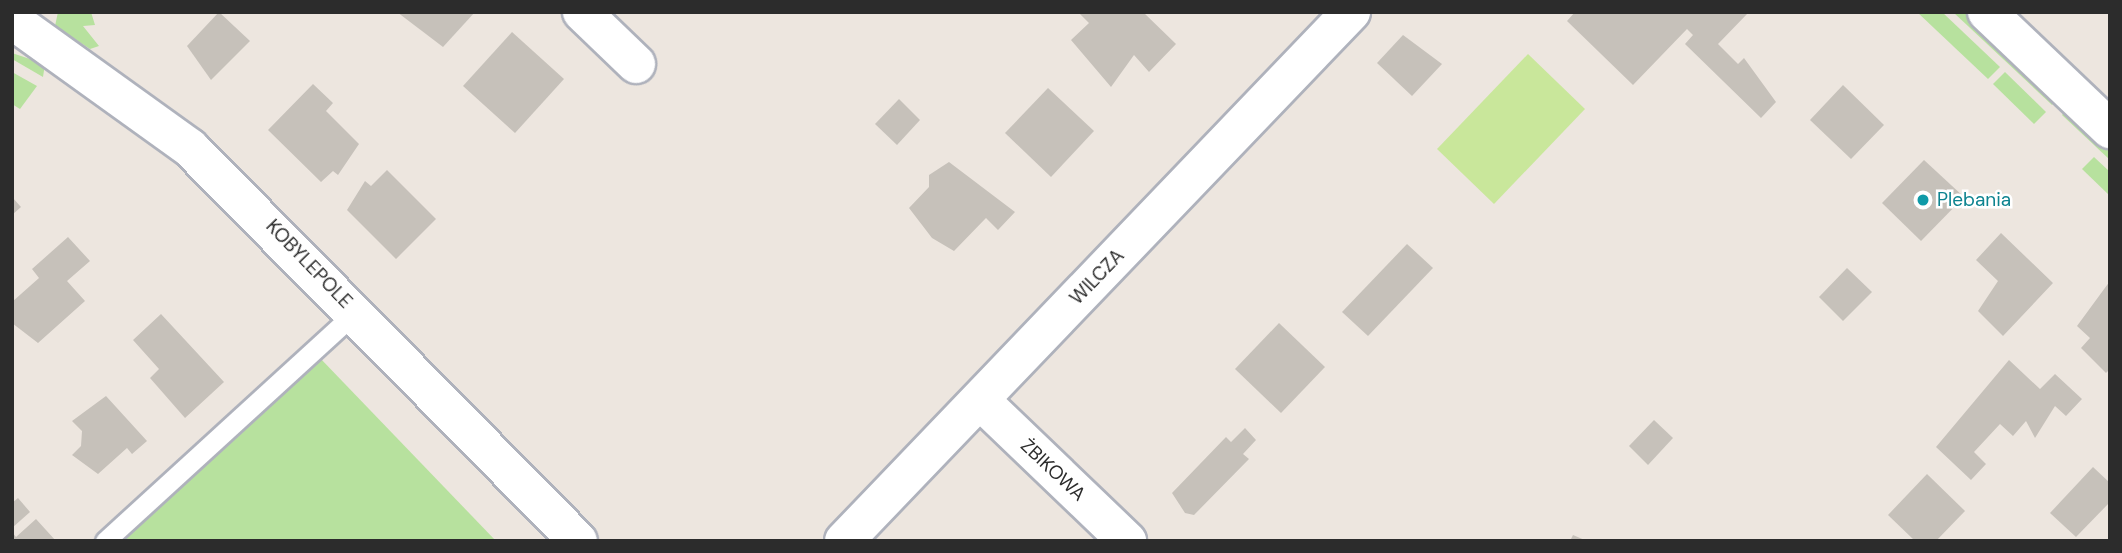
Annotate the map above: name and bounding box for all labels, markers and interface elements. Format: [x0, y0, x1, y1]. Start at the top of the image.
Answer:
place label: Plebania [1937, 189, 2011, 211]
marker: Plebania [1915, 192, 1931, 208]
street label: KOBYLEPOLE [261, 215, 357, 313]
street label: WILCZA [1065, 245, 1129, 309]
street label: ŻBIKOWA [1016, 434, 1090, 506]

